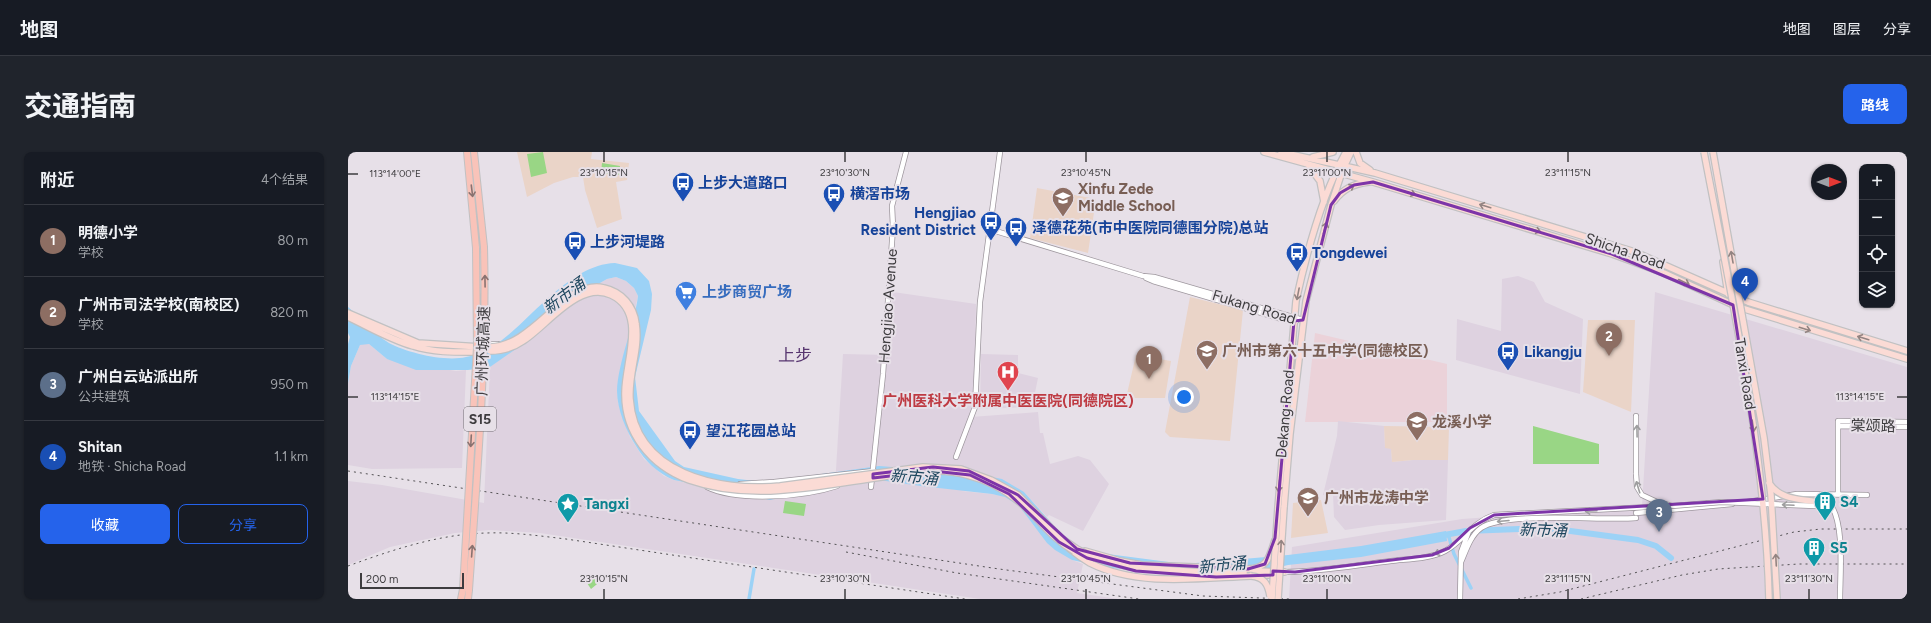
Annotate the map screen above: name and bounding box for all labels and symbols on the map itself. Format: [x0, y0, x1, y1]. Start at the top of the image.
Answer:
north arrow [1811, 164, 1847, 200]
text: 23°10'15"N [580, 166, 628, 179]
text: 23°10'30"N [820, 166, 870, 179]
text: 23°10'45"N [1061, 166, 1111, 179]
text: 23°11'00"N [1303, 166, 1351, 179]
text: 23°11'15"N [1545, 166, 1591, 179]
text: 113°14'00"E [369, 167, 421, 180]
bus stop icon: 上步大道路口 [670, 170, 696, 203]
place label: 上步大道路口 [698, 174, 788, 192]
place label: Xinfu Zede Middle School [1078, 180, 1175, 215]
bus stop icon: 横滘市场 [821, 181, 847, 214]
one-way arrow [468, 184, 475, 197]
one-way arrow [1343, 184, 1355, 191]
place label: 横滘市场 [850, 185, 910, 203]
school or university icon: Xinfu Zede Middle School [1050, 185, 1076, 218]
one-way arrow [1404, 189, 1417, 197]
one-way arrow [1478, 202, 1491, 209]
place label: Hengjiao Resident District [860, 204, 976, 239]
bus stop icon: Hengjiao Resident District [978, 209, 1004, 242]
bus stop icon: 泽德花苑(市中医院同德围分院)总站 [1003, 215, 1029, 248]
place label: 泽德花苑(市中医院同德围分院)总站 [1032, 219, 1268, 237]
one-way arrow [1321, 222, 1329, 235]
one-way arrow [1528, 227, 1541, 234]
bus stop icon: 上步河堤路 [562, 229, 588, 262]
street label: Shicha Road [1583, 229, 1667, 273]
place label: 上步河堤路 [590, 233, 665, 251]
bus stop icon: Tongdewei [1284, 240, 1310, 273]
place label: Tongdewei [1312, 244, 1388, 262]
street label: Hengjiao Avenue [875, 248, 901, 364]
one-way arrow [1728, 251, 1736, 264]
pin: 4 [1732, 268, 1758, 301]
water label: 新市涌 [539, 273, 590, 318]
one-way arrow [481, 275, 489, 288]
supermarket icon: 上步商贸广场 [673, 279, 699, 312]
one-way arrow [1677, 279, 1689, 286]
place label: 上步商贸广场 [702, 283, 792, 301]
street label: Fukang Road [1210, 286, 1298, 328]
one-way arrow [1293, 288, 1301, 301]
street label: 广州环城高速 [472, 306, 494, 396]
pin: 2 [1596, 323, 1622, 356]
one-way arrow [1798, 326, 1811, 333]
one-way arrow [1857, 334, 1870, 341]
street label: Tanxi Road [1730, 337, 1760, 411]
school or university icon: 广州市第六十五中学(同德校区) [1194, 338, 1220, 371]
bus stop icon: Likangju [1495, 339, 1521, 372]
place label: 广州市第六十五中学(同德校区) [1222, 342, 1429, 360]
place label: Likangju [1524, 343, 1582, 361]
district label: 上步 [778, 345, 812, 365]
pin: 1 [1136, 346, 1162, 379]
hospital icon: 广州医科大学附属中医医院(同德院区) [995, 359, 1021, 392]
street label: Dekang Road [1272, 369, 1298, 459]
your location [1174, 387, 1194, 407]
text: 113°14'15"E [371, 390, 419, 403]
text: 113°14'15"E [1836, 390, 1884, 403]
place label: 广州医科大学附属中医医院(同德院区) [882, 392, 1134, 410]
road number: S15 [464, 407, 496, 431]
school or university icon: 龙溪小学 [1404, 409, 1430, 442]
place label: 龙溪小学 [1432, 413, 1492, 431]
street label: 棠颂路 [1850, 417, 1896, 435]
bus stop icon: 望江花园总站 [677, 418, 703, 451]
one-way arrow [1749, 419, 1757, 432]
place label: 望江花园总站 [706, 422, 796, 440]
one-way arrow [1633, 425, 1641, 438]
one-way arrow [468, 434, 475, 447]
water label: 新市涌 [889, 465, 941, 489]
one-way arrow [1276, 479, 1283, 492]
one-way arrow [1634, 480, 1641, 493]
school or university icon: 广州市龙涛中学 [1295, 485, 1321, 518]
place label: 广州市龙涛中学 [1324, 489, 1429, 507]
building icon: S4 [1812, 489, 1838, 522]
place icon: Tangxi [555, 491, 581, 524]
place label: S4 [1840, 493, 1859, 511]
place label: Tangxi [584, 495, 629, 513]
pin: 3 [1646, 499, 1672, 532]
one-way arrow [1782, 501, 1795, 509]
one-way arrow [1585, 507, 1598, 514]
one-way arrow [1497, 518, 1510, 525]
water label: 新市涌 [1519, 520, 1569, 540]
building icon: S5 [1801, 535, 1827, 568]
place label: S5 [1830, 539, 1848, 557]
one-way arrow [1278, 540, 1285, 553]
one-way arrow [468, 545, 475, 558]
one-way arrow [1435, 549, 1447, 557]
water label: 新市涌 [1197, 553, 1249, 577]
one-way arrow [1772, 554, 1779, 567]
scale bar [360, 571, 464, 590]
text: 23°10'15"N [580, 572, 628, 585]
text: 23°10'30"N [820, 572, 870, 585]
text: 23°10'45"N [1061, 572, 1111, 585]
text: 23°11'00"N [1303, 572, 1351, 585]
text: 23°11'15"N [1545, 572, 1591, 585]
text: 23°11'30"N [1785, 572, 1833, 585]

